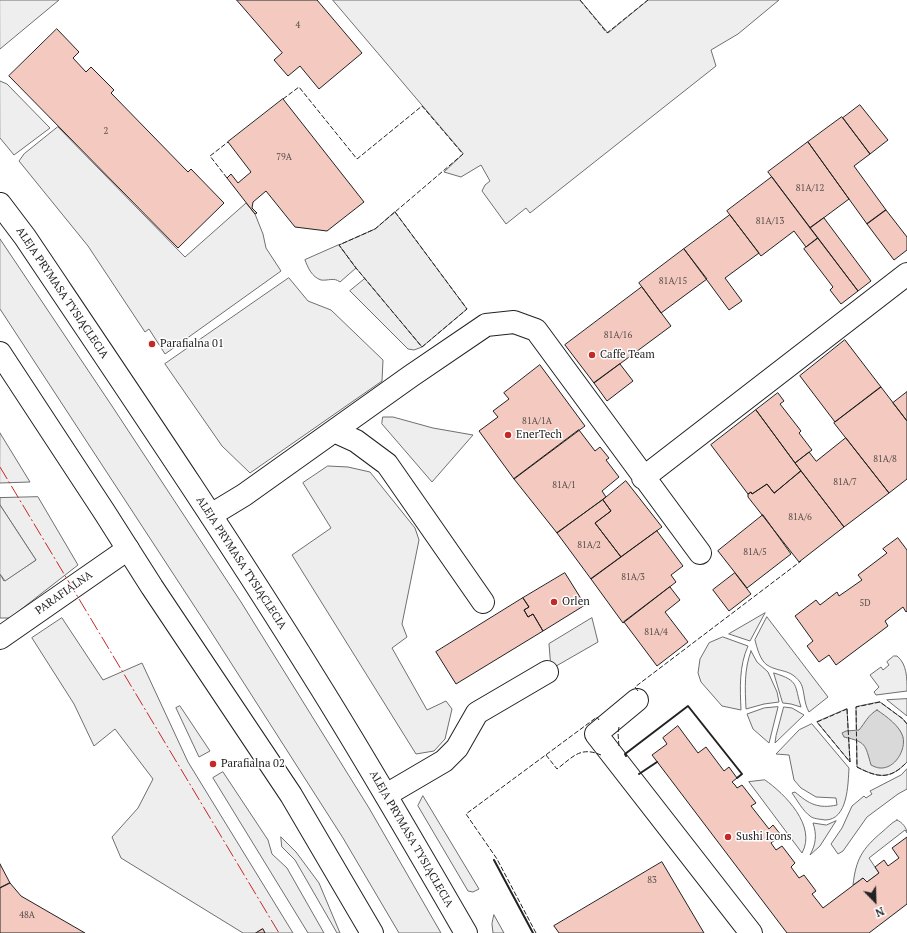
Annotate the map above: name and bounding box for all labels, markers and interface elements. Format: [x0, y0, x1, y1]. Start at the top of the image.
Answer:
house number: 4 [296, 20, 300, 30]
house number: 2 [104, 126, 108, 136]
house number: 79A [276, 152, 292, 162]
house number: 81A/12 [796, 183, 824, 193]
house number: 81A/13 [756, 216, 784, 226]
street label: ALEJA PRYMASA TYSIĄCLECIA [13, 225, 111, 361]
house number: 81A/15 [659, 276, 687, 286]
house number: 81A/16 [604, 330, 632, 340]
place label: Parafialna 01 [160, 337, 224, 351]
marker: Parafialna 01 [147, 339, 157, 349]
place label: Caffe Team [600, 348, 655, 362]
marker: Caffe Team [587, 350, 597, 360]
house number: 81A/1A [522, 416, 552, 426]
place label: EnerTech [516, 428, 562, 442]
marker: EnerTech [503, 430, 513, 440]
house number: 81A/8 [873, 454, 897, 464]
house number: 81A/7 [833, 477, 857, 487]
house number: 81A/1 [552, 480, 576, 490]
street label: ALEJA PRYMASA TYSIĄCLECIA [193, 494, 289, 632]
house number: 81A/6 [788, 512, 812, 522]
house number: 81A/2 [577, 540, 601, 550]
house number: 81A/5 [743, 547, 767, 557]
street label: PARAFIALNA [33, 568, 95, 618]
house number: 81A/3 [621, 572, 645, 582]
place label: Orlen [562, 595, 590, 609]
marker: Orlen [549, 597, 559, 607]
house number: 5D [859, 598, 871, 608]
house number: 81A/4 [644, 627, 668, 637]
place label: Parafialna 02 [221, 757, 285, 771]
marker: Parafialna 02 [208, 759, 218, 769]
street label: ALEJA PRYMASA TYSIĄCLECIA [366, 768, 456, 910]
place label: Sushi Icons [736, 830, 792, 844]
marker: Sushi Icons [723, 832, 733, 842]
house number: 83 [647, 875, 657, 885]
north arrow [855, 881, 895, 921]
text: N [873, 904, 886, 920]
house number: 48A [19, 910, 35, 920]

